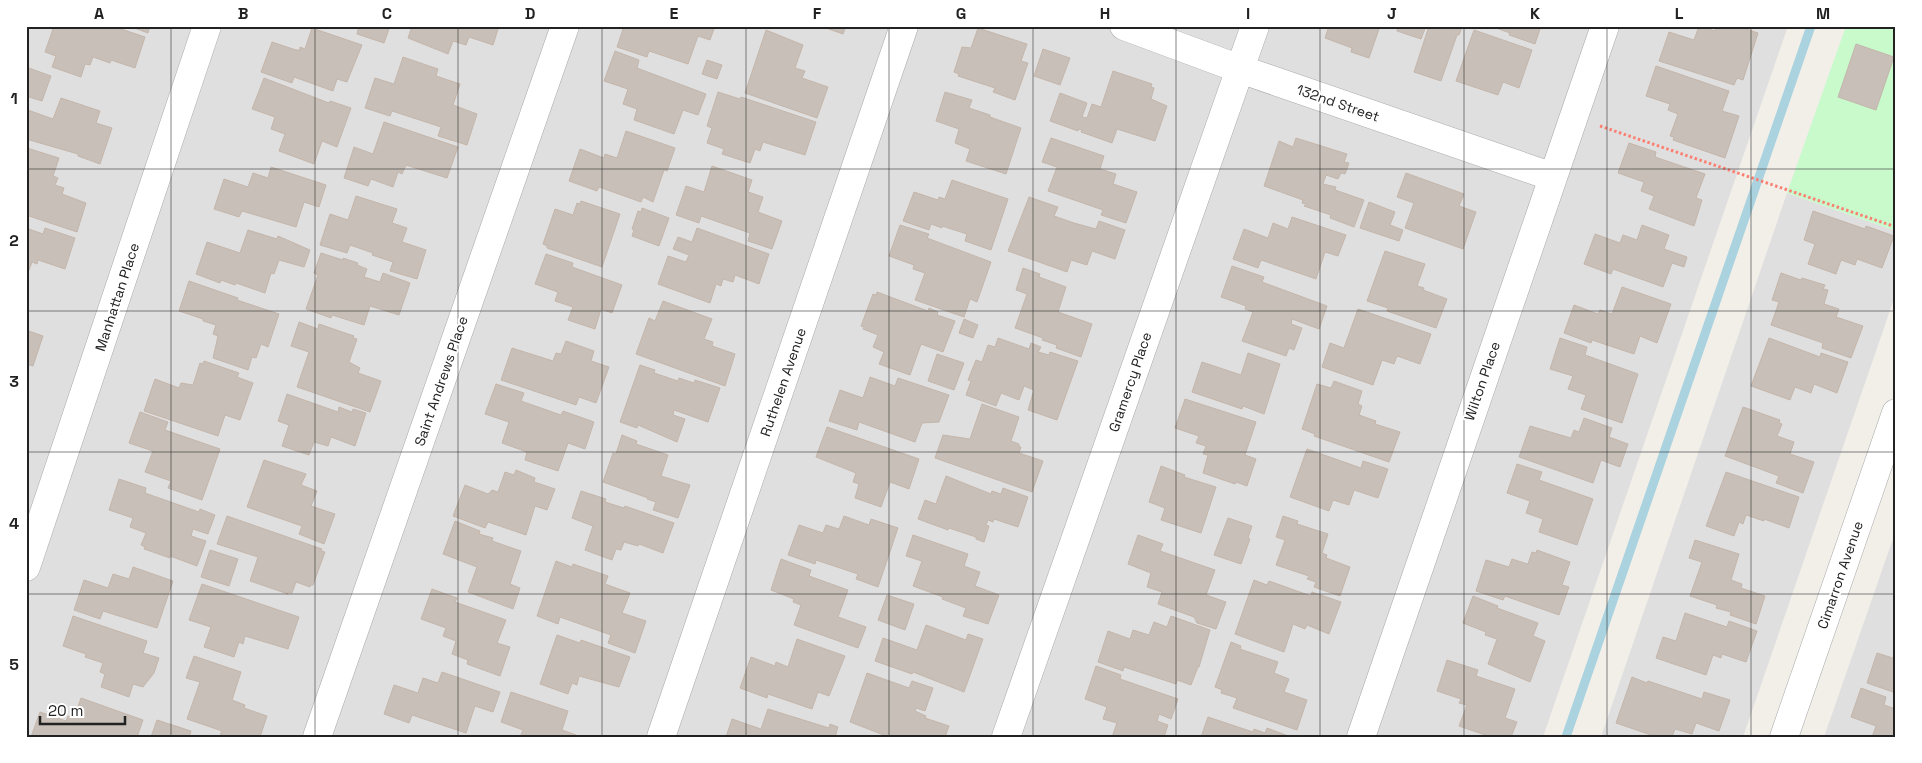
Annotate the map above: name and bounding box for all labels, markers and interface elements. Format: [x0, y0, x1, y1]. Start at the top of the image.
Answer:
text: A [94, 3, 104, 24]
text: B [238, 3, 248, 24]
text: C [382, 3, 392, 24]
text: D [525, 3, 535, 24]
text: E [670, 3, 679, 24]
text: F [813, 3, 822, 24]
text: G [956, 3, 966, 24]
text: H [1100, 3, 1110, 24]
text: I [1246, 3, 1250, 24]
text: J [1387, 3, 1397, 24]
text: K [1530, 3, 1540, 24]
text: L [1675, 3, 1684, 24]
text: M [1816, 3, 1830, 24]
street label: 132nd Street [1294, 80, 1382, 126]
text: 1 [10, 88, 18, 109]
text: 2 [9, 230, 19, 251]
street label: Manhattan Place [91, 241, 143, 353]
street label: Saint Andrews Place [410, 314, 472, 448]
street label: Ruthelen Avenue [756, 325, 810, 439]
street label: Gramercy Place [1104, 330, 1156, 434]
street label: Wilton Place [1460, 339, 1504, 423]
text: 3 [9, 371, 19, 392]
text: 4 [9, 513, 19, 534]
street label: Cimarron Avenue [1813, 519, 1867, 631]
text: 5 [9, 654, 19, 675]
scale bar [40, 693, 125, 725]
text: 20 m [48, 701, 83, 720]

